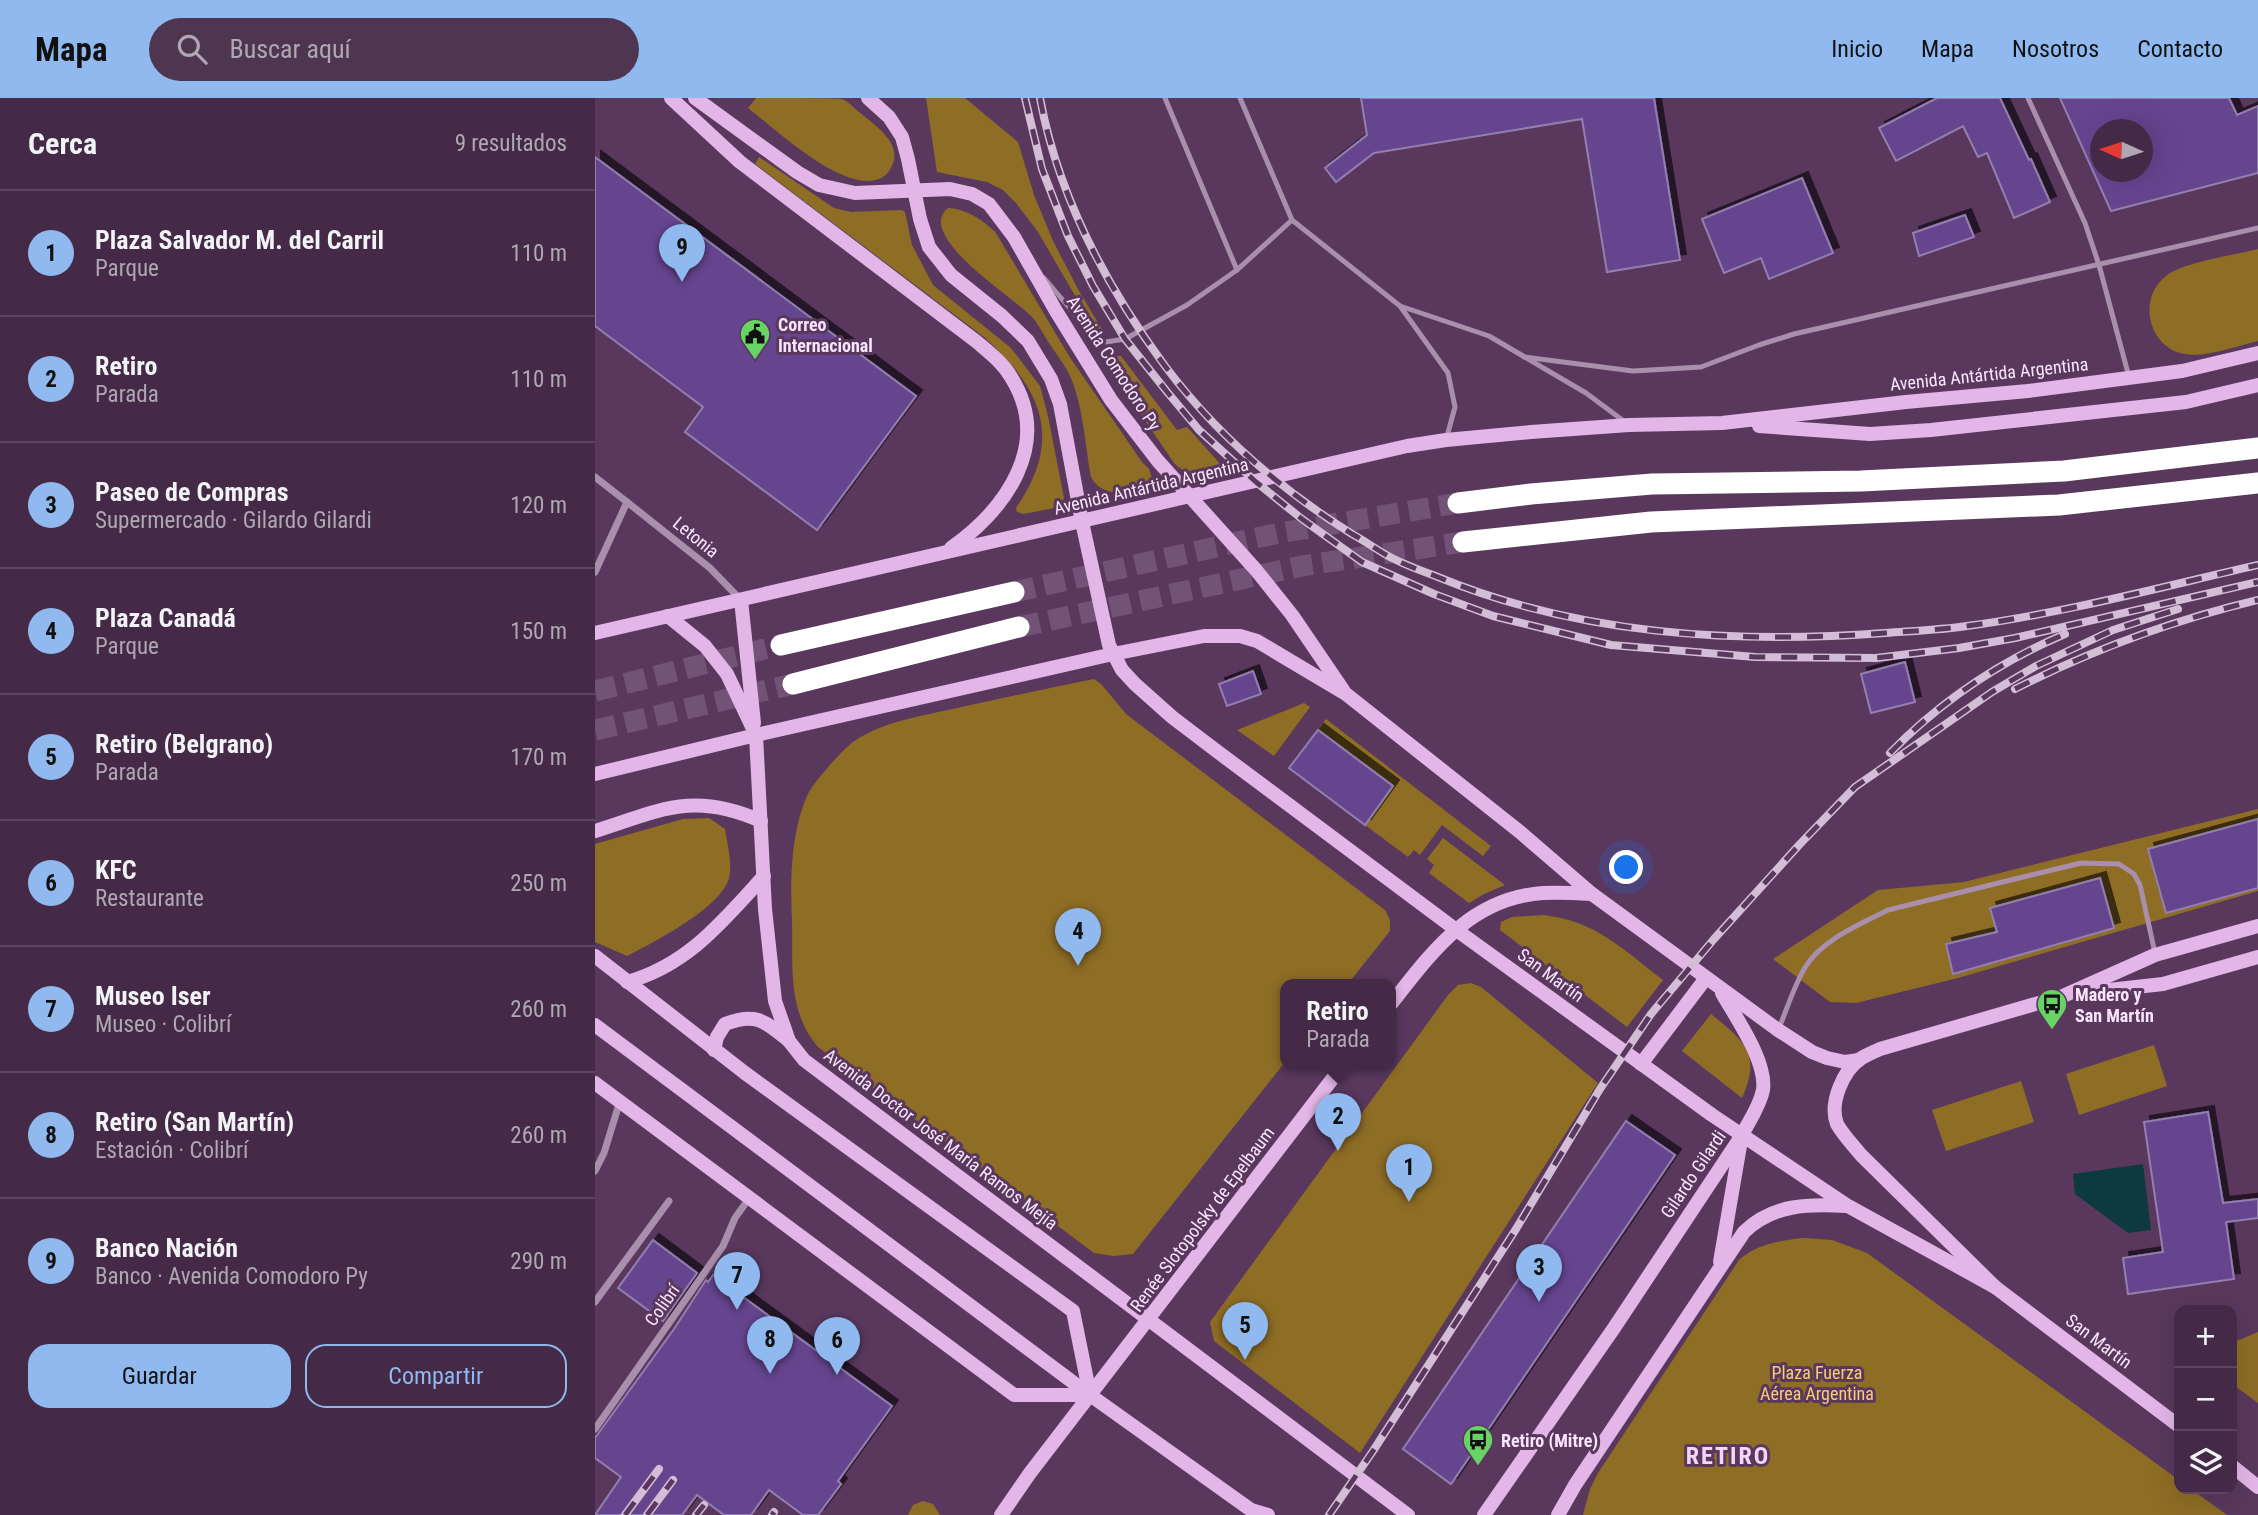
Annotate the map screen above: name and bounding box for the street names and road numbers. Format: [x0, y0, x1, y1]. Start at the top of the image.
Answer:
street label: Avenida Comodoro Py [1063, 292, 1166, 435]
street label: Avenida Antártida Argentina [1889, 353, 2089, 395]
street label: Avenida Antártida Argentina [1052, 453, 1250, 519]
street label: Letonia [669, 512, 723, 562]
street label: San Martín [1514, 944, 1588, 1006]
street label: Avenida Doctor José María Ramos Mejía [820, 1044, 1062, 1234]
street label: Renée Slotopolsky de Epelbaum [1126, 1122, 1278, 1316]
street label: Gilardo Gilardi [1656, 1126, 1730, 1222]
street label: Colibrí [640, 1279, 684, 1330]
street label: San Martín [2062, 1309, 2136, 1373]

